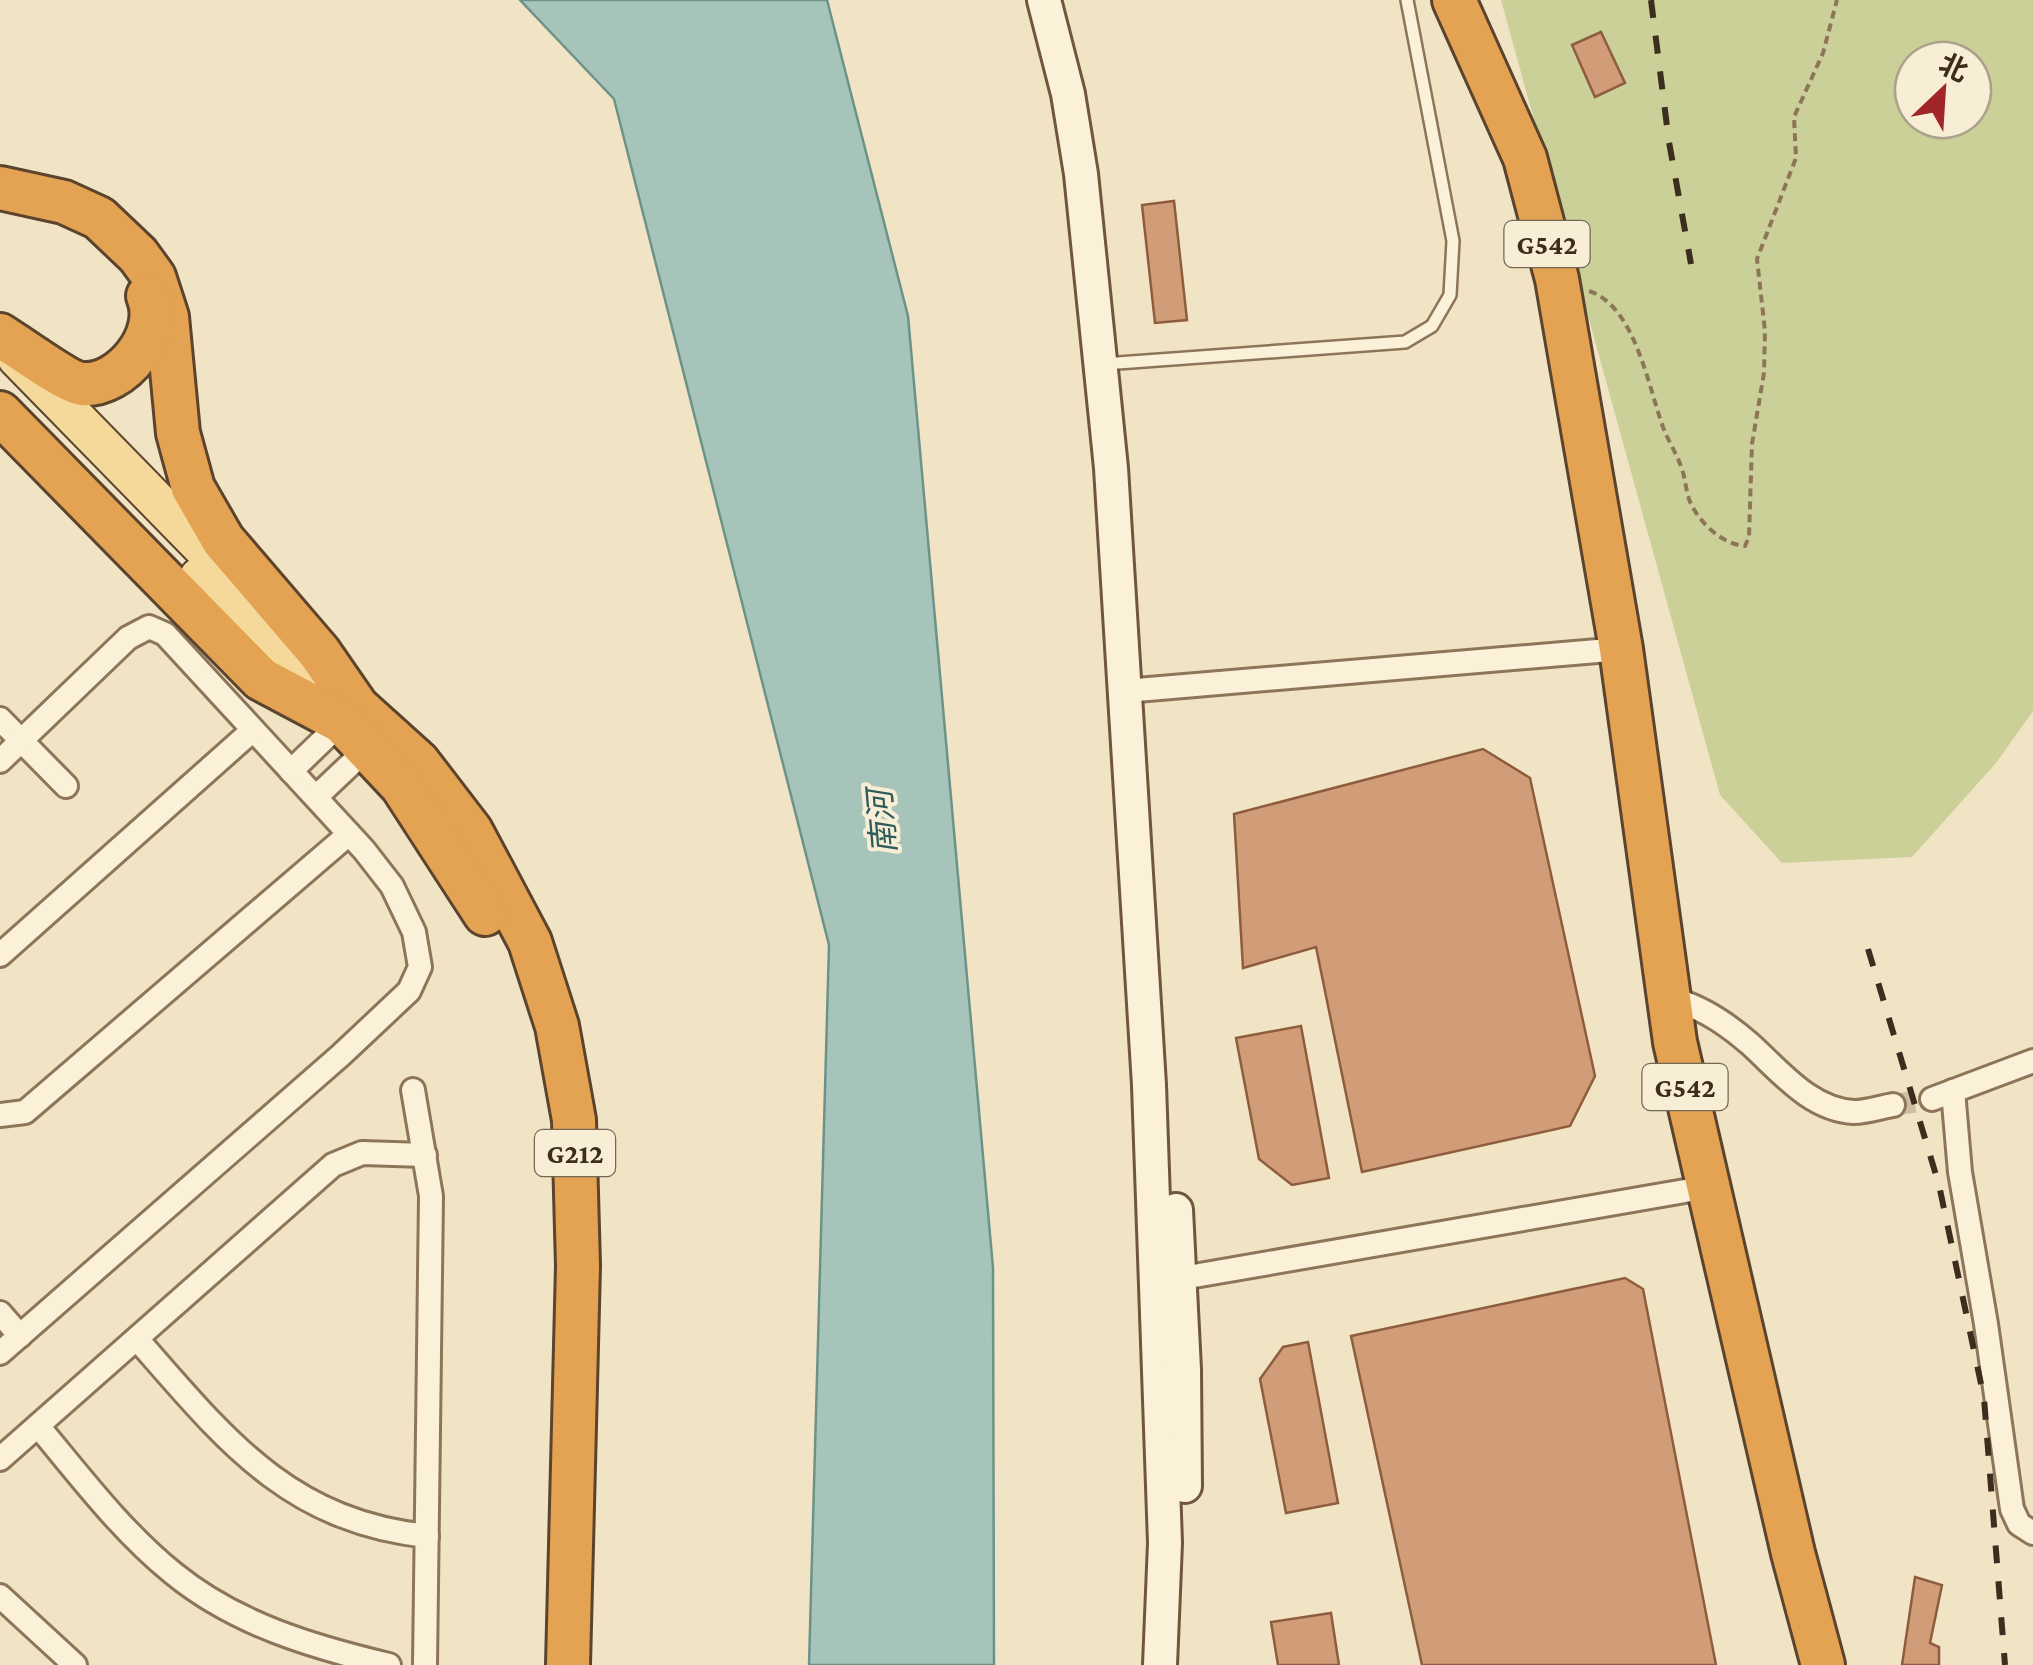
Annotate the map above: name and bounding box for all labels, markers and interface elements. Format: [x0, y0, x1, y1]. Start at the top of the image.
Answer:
north arrow [1893, 40, 1993, 140]
text: 北 [1934, 48, 1973, 88]
road number: G542 [1504, 221, 1590, 267]
water label: 南河 [861, 783, 903, 855]
road number: G542 [1642, 1064, 1728, 1110]
road number: G212 [535, 1130, 615, 1176]

